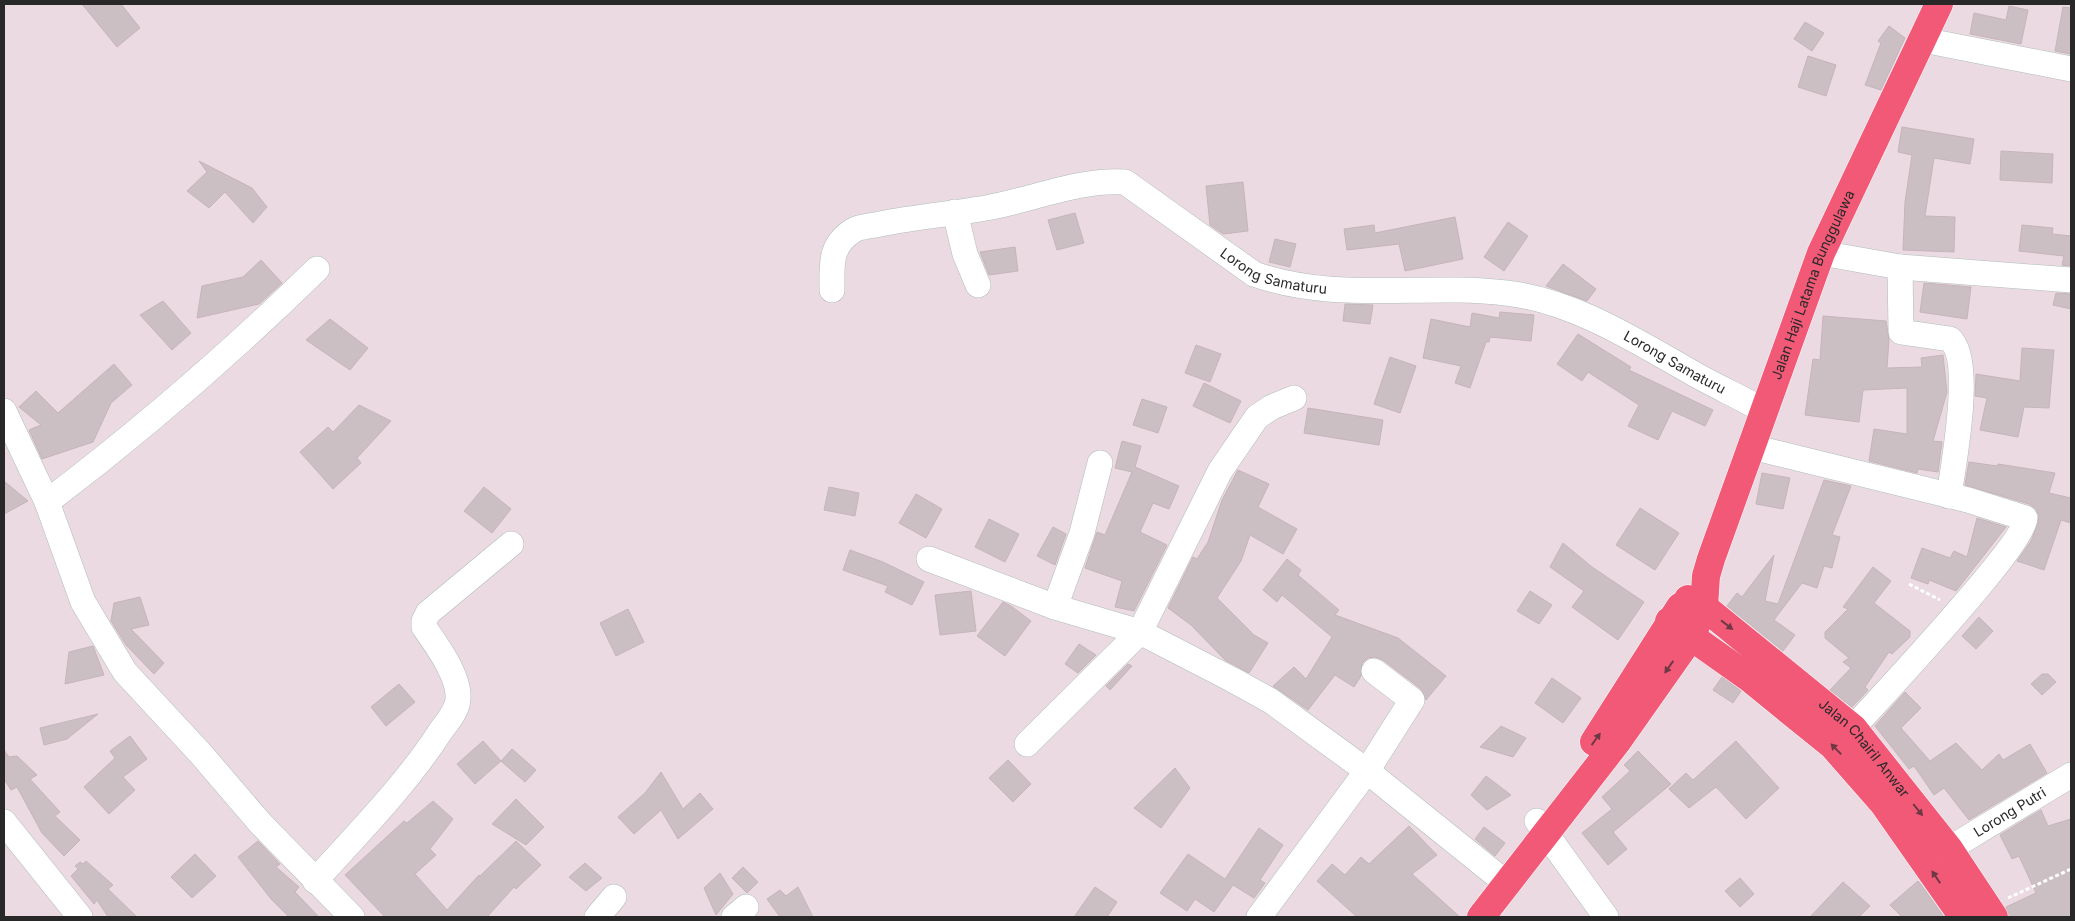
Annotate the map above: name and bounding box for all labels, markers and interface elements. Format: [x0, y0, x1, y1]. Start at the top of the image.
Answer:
street label: Jalan Haji Latama Bunggulawa [1767, 187, 1858, 382]
street label: Lorong Samaturu [1217, 244, 1328, 297]
street label: Lorong Samaturu [1621, 327, 1729, 397]
one-way arrow [1720, 620, 1733, 631]
one-way arrow [1664, 660, 1674, 674]
street label: Jalan Chairil Anwar [1816, 695, 1914, 800]
one-way arrow [1590, 733, 1600, 746]
one-way arrow [1830, 744, 1842, 756]
street label: Lorong Putri [1970, 783, 2049, 840]
one-way arrow [1913, 803, 1924, 816]
one-way arrow [1931, 870, 1941, 884]

